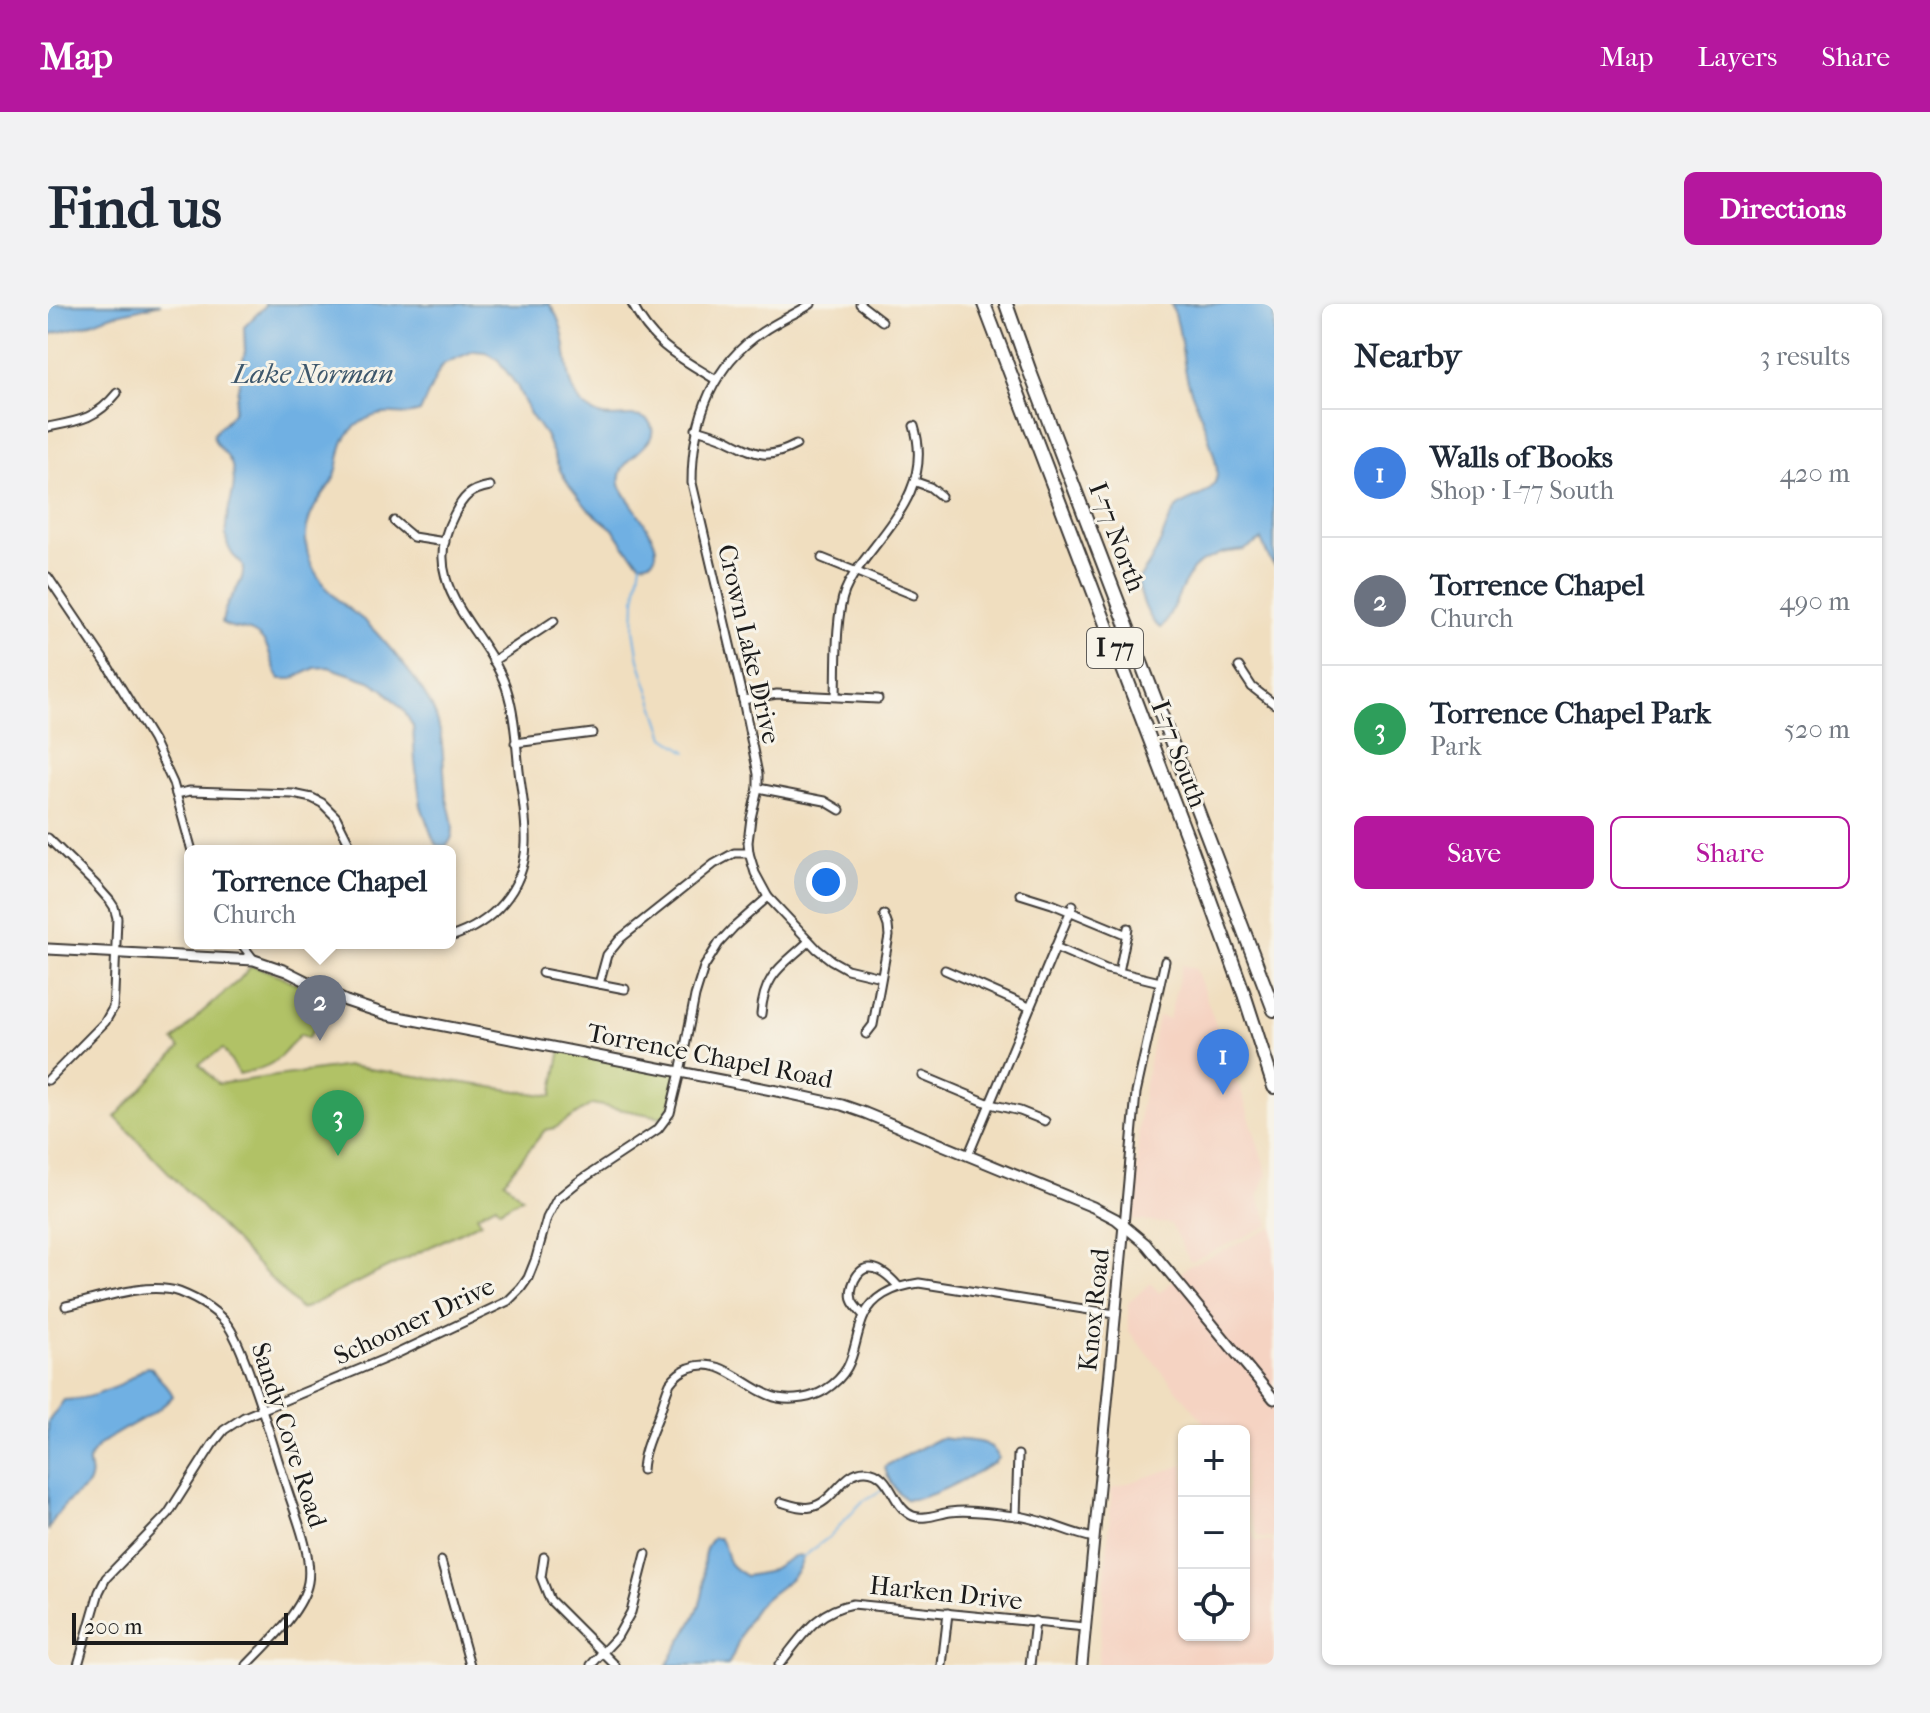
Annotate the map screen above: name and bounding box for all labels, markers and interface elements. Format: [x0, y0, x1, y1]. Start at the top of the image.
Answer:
text: Map [40, 34, 113, 79]
text: Map [1600, 40, 1653, 73]
text: Layers [1697, 40, 1777, 73]
text: Share [1821, 40, 1890, 73]
button: Directions [1684, 172, 1882, 245]
text: Find us [48, 176, 222, 241]
text: Nearby [1354, 336, 1461, 376]
text: 3 results [1760, 341, 1850, 372]
water label: Lake Norman [230, 357, 394, 390]
text: Walls of Books [1430, 440, 1613, 475]
text: 1 [1375, 458, 1385, 489]
text: 420 m [1780, 458, 1850, 489]
text: Shop · I-77 South [1430, 475, 1614, 506]
street label: I-77 North [1082, 478, 1152, 597]
street label: Crown Lake Drive [711, 541, 787, 747]
text: Torrence Chapel [1430, 568, 1645, 603]
text: 2 [1373, 586, 1387, 617]
text: 490 m [1779, 586, 1850, 617]
text: Church [1430, 603, 1513, 634]
road number: I 77 [1087, 628, 1143, 668]
street label: I-77 South [1144, 696, 1214, 812]
text: Torrence Chapel Park [1430, 696, 1711, 731]
text: 3 [1375, 714, 1385, 745]
text: 520 m [1784, 714, 1850, 745]
text: Park [1430, 731, 1482, 762]
button: Save [1354, 816, 1594, 889]
button: Share [1610, 816, 1850, 889]
popup [184, 845, 456, 949]
your location [806, 862, 846, 902]
text: Torrence Chapel [213, 864, 427, 899]
text: Church [213, 899, 296, 930]
pin: 2 [294, 975, 346, 1041]
street label: Torrence Chapel Road [585, 1017, 836, 1095]
pin: 1 [1197, 1029, 1249, 1095]
pin: 3 [312, 1090, 364, 1156]
street label: Knox Road [1072, 1246, 1116, 1373]
street label: Schooner Drive [329, 1270, 499, 1372]
street label: Sandy Cove Road [244, 1339, 334, 1532]
map controls [1178, 1425, 1250, 1641]
button: + [1178, 1425, 1250, 1497]
button: − [1178, 1497, 1250, 1569]
button: locate [1178, 1569, 1250, 1641]
street label: Harken Drive [868, 1570, 1024, 1616]
scale bar [72, 1609, 288, 1645]
text: 200 m [84, 1614, 143, 1640]

